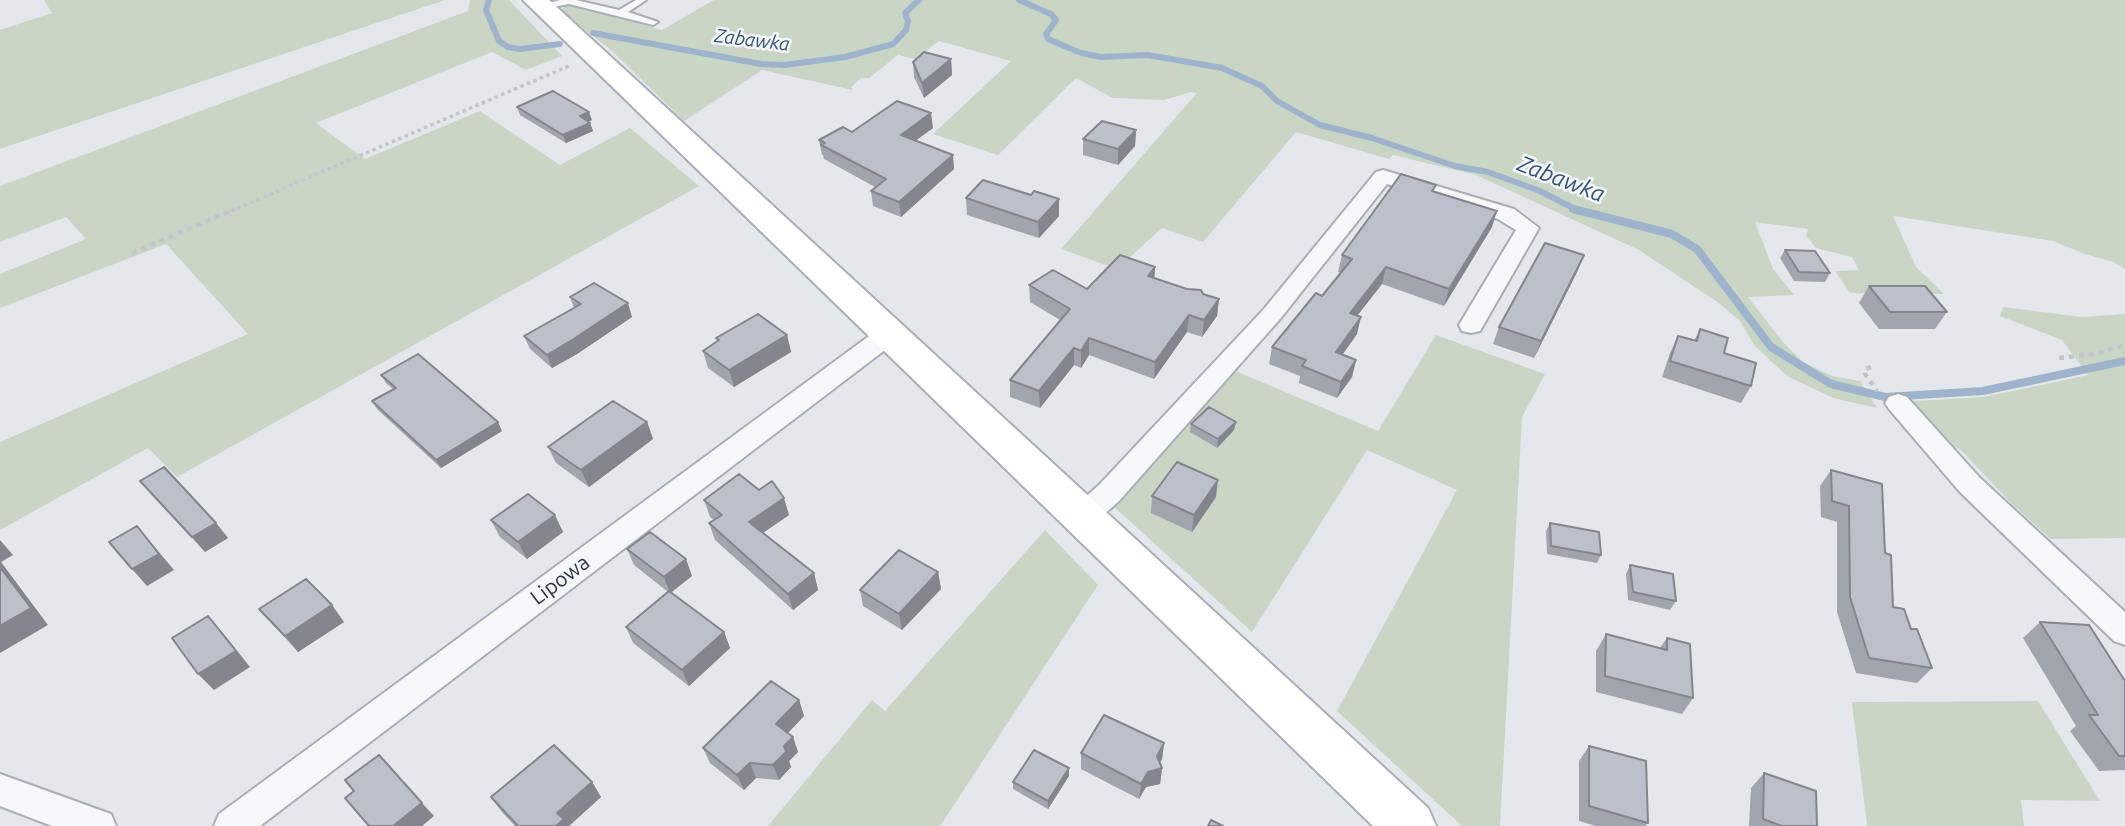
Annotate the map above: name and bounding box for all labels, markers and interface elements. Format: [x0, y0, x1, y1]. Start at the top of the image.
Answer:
water label: Zabawka [713, 24, 791, 56]
water label: Zabawka [1514, 150, 1608, 208]
street label: Lipowa [525, 550, 595, 610]

